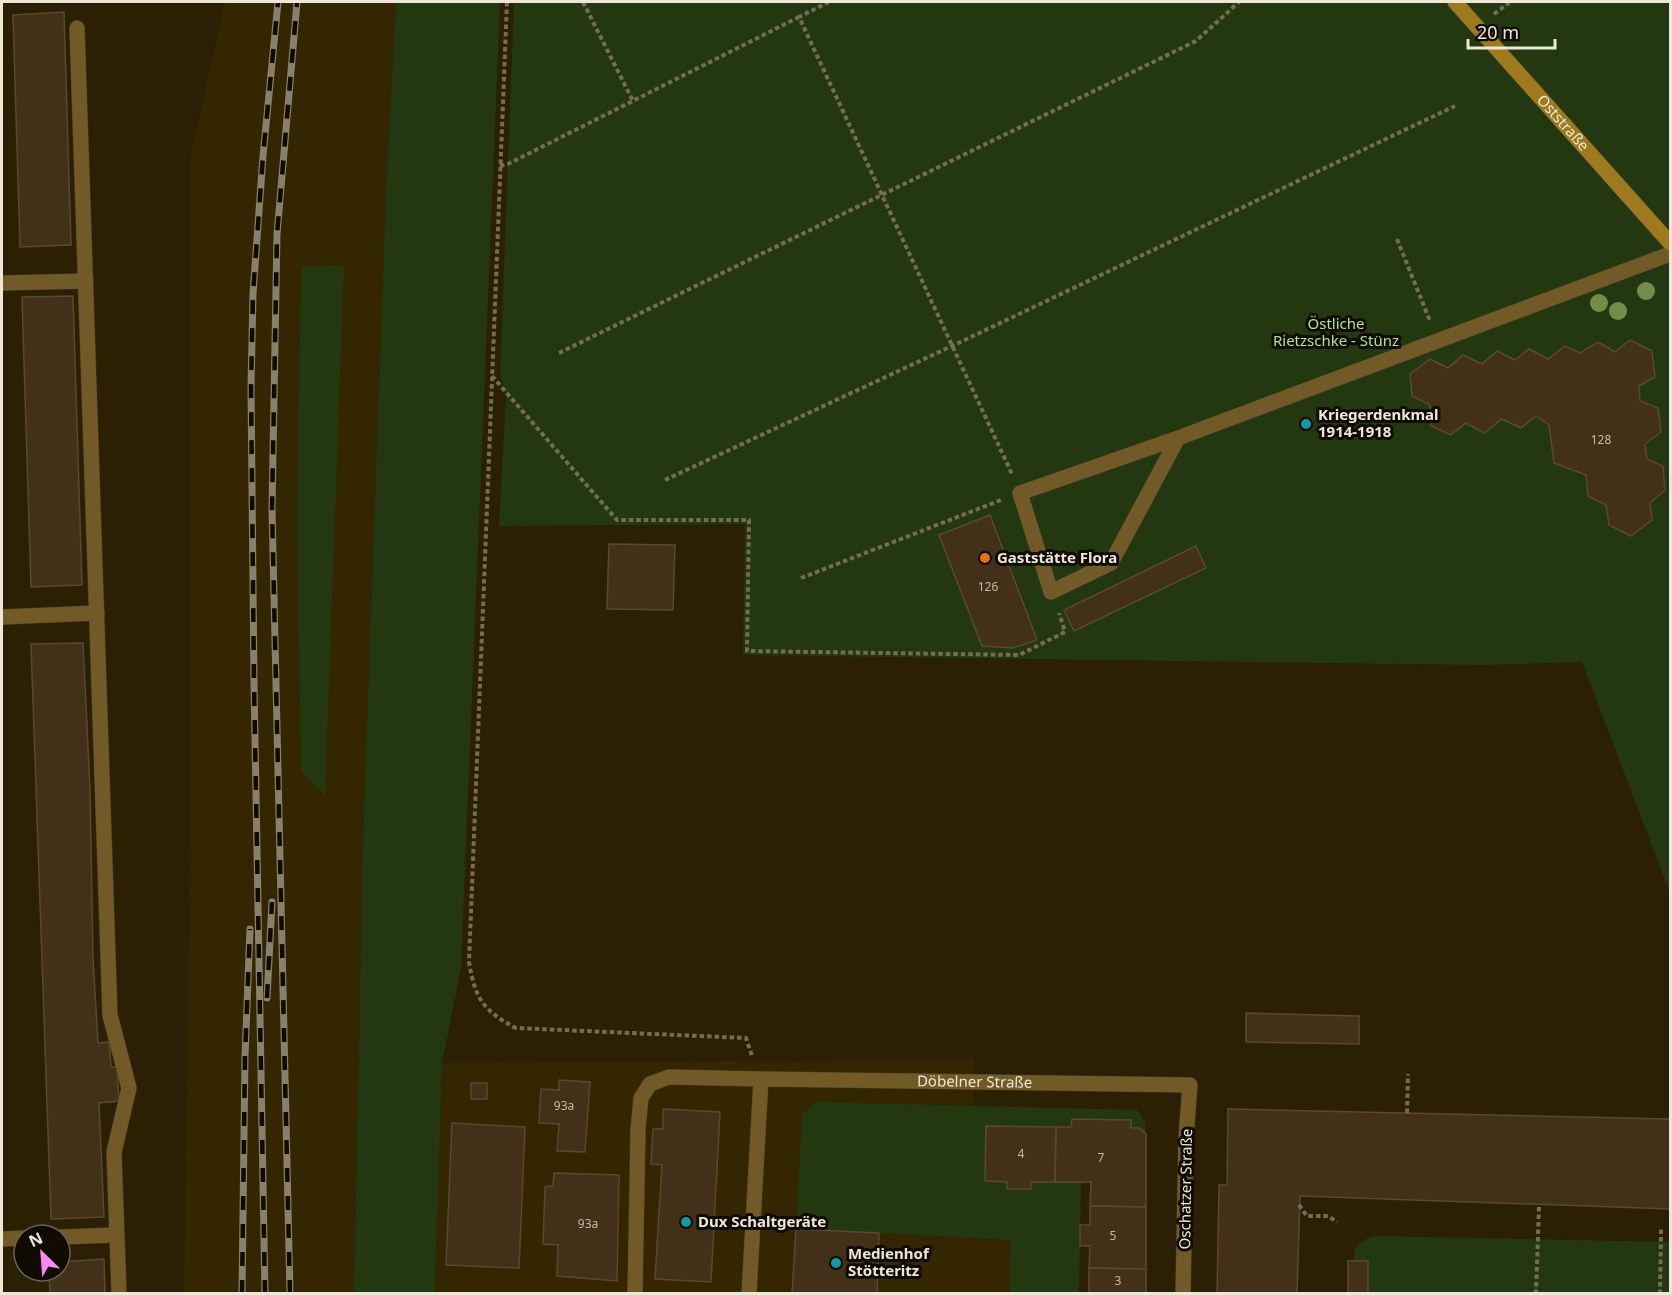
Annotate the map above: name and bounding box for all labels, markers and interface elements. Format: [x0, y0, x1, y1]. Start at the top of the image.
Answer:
scale bar [1468, 12, 1555, 50]
text: 20 m [1477, 20, 1519, 44]
street label: Oststraße [1533, 90, 1594, 155]
park label: Östliche Rietzschke - Stünz [1273, 313, 1399, 350]
place label: Kriegerdenkmal 1914-1918 [1318, 404, 1439, 441]
marker: Kriegerdenkmal 1914-1918 [1299, 417, 1313, 431]
house number: 128 [1591, 431, 1611, 448]
place label: Gaststätte Flora [997, 547, 1117, 567]
marker: Gaststätte Flora [978, 551, 992, 565]
house number: 126 [978, 578, 998, 595]
street label: Döbelner Straße [917, 1070, 1032, 1092]
house number: 93a [554, 1097, 574, 1114]
street label: Oschatzer Straße [1174, 1128, 1196, 1249]
house number: 4 [1018, 1145, 1025, 1162]
house number: 7 [1098, 1149, 1105, 1166]
place label: Dux Schaltgeräte [698, 1211, 826, 1231]
house number: 93a [578, 1215, 598, 1232]
marker: Dux Schaltgeräte [679, 1215, 693, 1229]
north arrow [12, 1223, 72, 1283]
text: N [25, 1227, 46, 1252]
house number: 5 [1110, 1227, 1117, 1244]
place label: Medienhof Stötteritz [848, 1243, 930, 1280]
marker: Medienhof Stötteritz [829, 1256, 843, 1270]
house number: 3 [1115, 1272, 1122, 1289]

